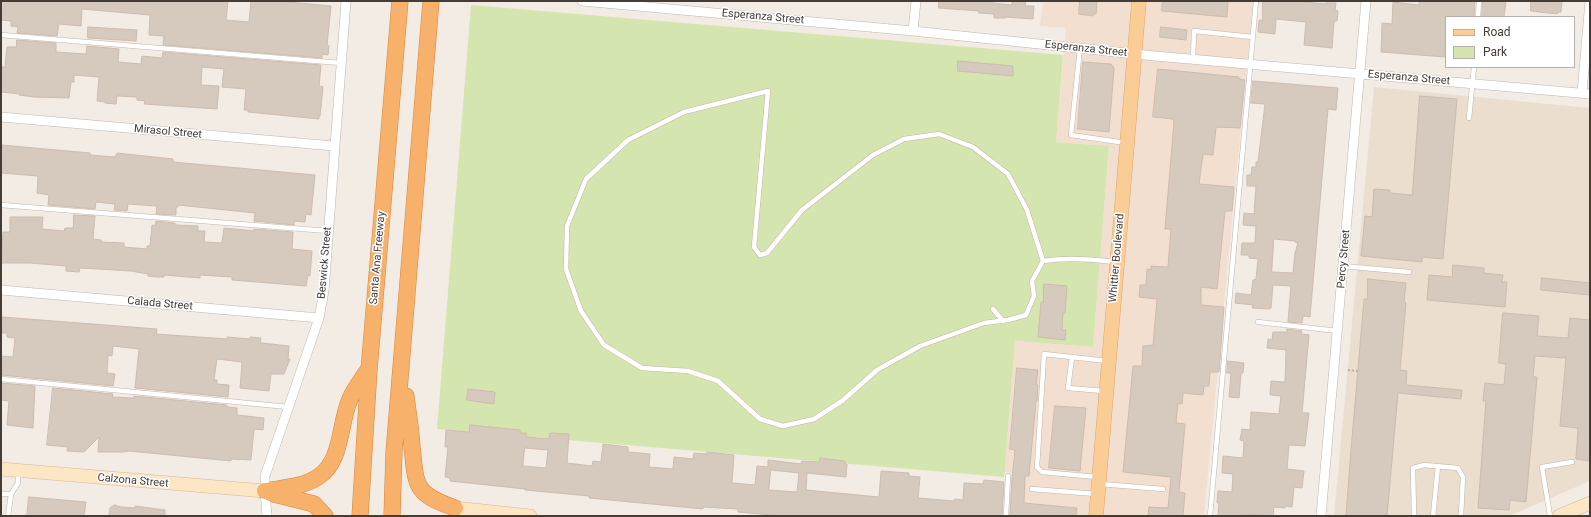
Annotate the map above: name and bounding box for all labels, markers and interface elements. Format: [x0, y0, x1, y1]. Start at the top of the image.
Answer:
street label: Esperanza Street [721, 7, 805, 27]
legend [1445, 16, 1575, 68]
text: Road [1483, 25, 1511, 39]
street label: Esperanza Street [1044, 38, 1128, 60]
text: Park [1483, 45, 1507, 59]
street label: Esperanza Street [1367, 68, 1451, 88]
street label: Mirasol Street [133, 122, 203, 142]
street label: Santa Ana Freeway [367, 211, 389, 305]
street label: Whittier Boulevard [1107, 213, 1127, 303]
street label: Beswick Street [315, 226, 335, 300]
street label: Percy Street [1335, 229, 1353, 289]
street label: Calada Street [127, 295, 193, 313]
street label: Calzona Street [97, 471, 169, 491]

